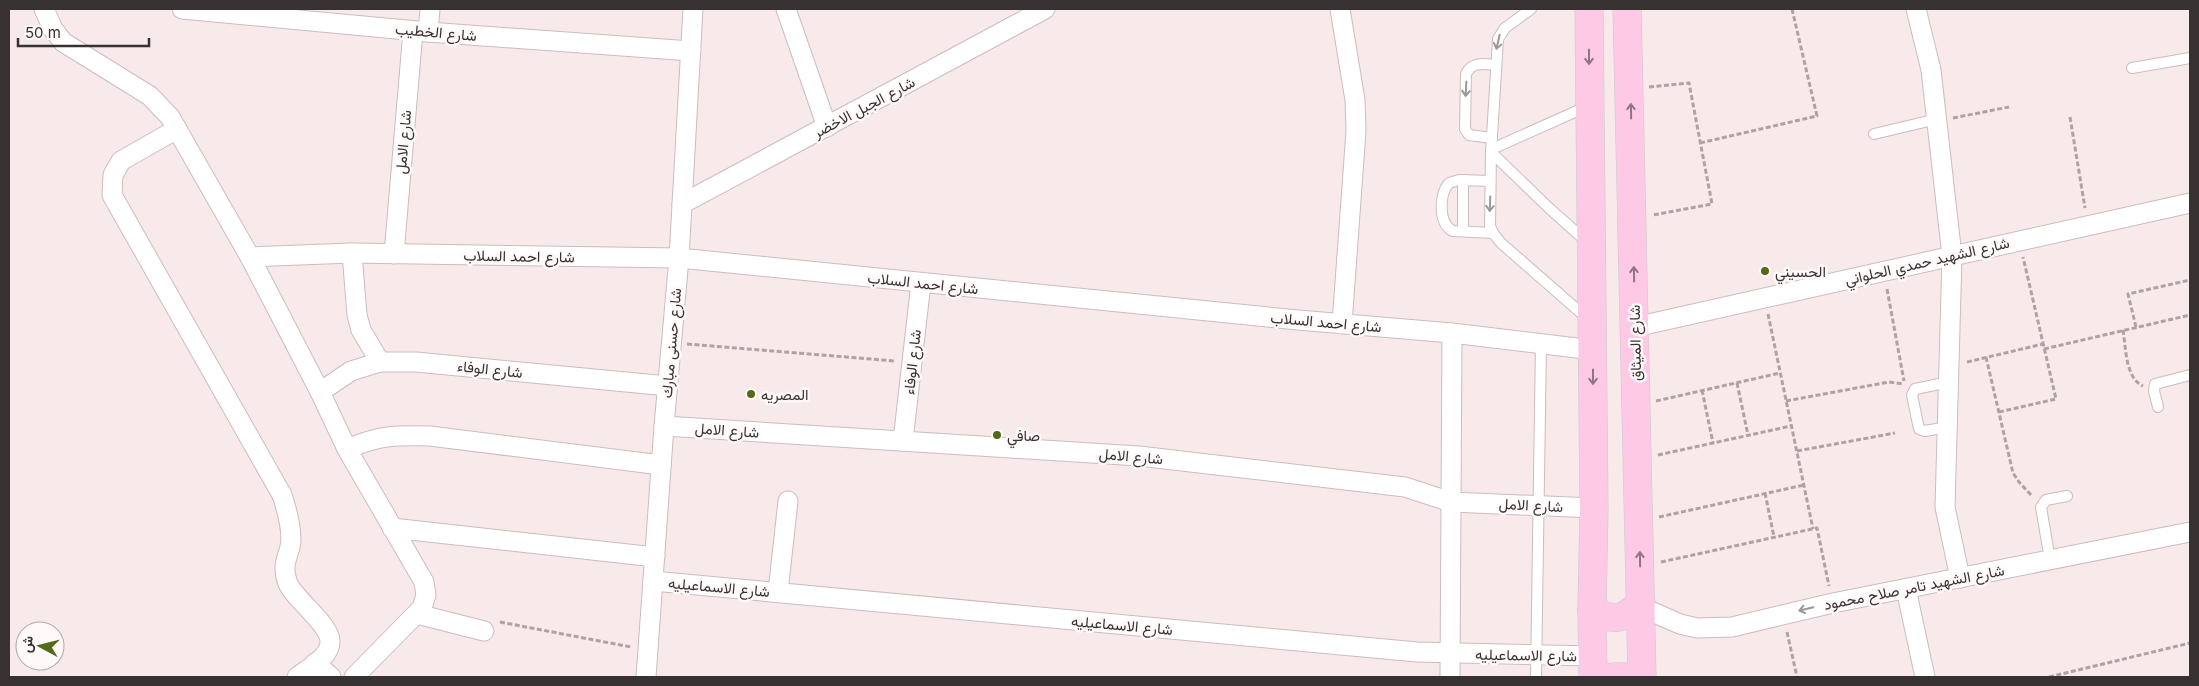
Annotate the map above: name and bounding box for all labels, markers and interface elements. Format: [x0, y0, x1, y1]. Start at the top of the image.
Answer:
scale bar [18, 15, 149, 47]
street label: شارع الخطيب [394, 19, 478, 47]
text: 50 m [25, 23, 61, 42]
one-way arrow [1493, 34, 1502, 50]
one-way arrow [1584, 49, 1594, 65]
street label: شارع الجبل الاخضر [809, 72, 919, 144]
one-way arrow [1461, 80, 1471, 96]
one-way arrow [1626, 103, 1635, 119]
street label: شارع الامل [391, 109, 417, 175]
one-way arrow [1485, 196, 1494, 212]
street label: شارع الشهيد حمدي الحلواني [1843, 233, 2012, 293]
street label: شارع احمد السلاب [463, 246, 575, 268]
place label: الحسيني [1775, 262, 1826, 285]
marker: الحسيني [1759, 265, 1771, 277]
one-way arrow [1629, 266, 1639, 282]
street label: شارع احمد السلاب [866, 268, 980, 300]
street label: شارع حسنى مبارك [657, 287, 687, 399]
street label: شارع الميثاق [1625, 304, 1647, 381]
street label: شارع احمد السلاب [1270, 308, 1382, 338]
street label: شارع الوفاء [899, 328, 927, 396]
street label: شارع الوفاء [456, 356, 524, 384]
one-way arrow [1588, 369, 1598, 385]
place label: المصريه [761, 385, 809, 404]
marker: المصريه [745, 388, 757, 400]
street label: شارع الامل [694, 418, 760, 444]
place label: صافي [1007, 426, 1040, 449]
marker: صافي [991, 429, 1003, 441]
street label: شارع الامل [1098, 444, 1164, 470]
street label: شارع الامل [1498, 494, 1564, 518]
one-way arrow [1635, 551, 1645, 567]
street label: شارع الشهيد تامر صلاح محمود [1822, 560, 2006, 616]
street label: شارع الاسماعيليه [667, 573, 771, 603]
one-way arrow [1799, 605, 1815, 615]
street label: شارع الاسماعيليه [1070, 611, 1174, 641]
north arrow [15, 621, 65, 671]
text: ش [17, 635, 37, 654]
street label: شارع الاسماعيليه [1475, 645, 1577, 667]

